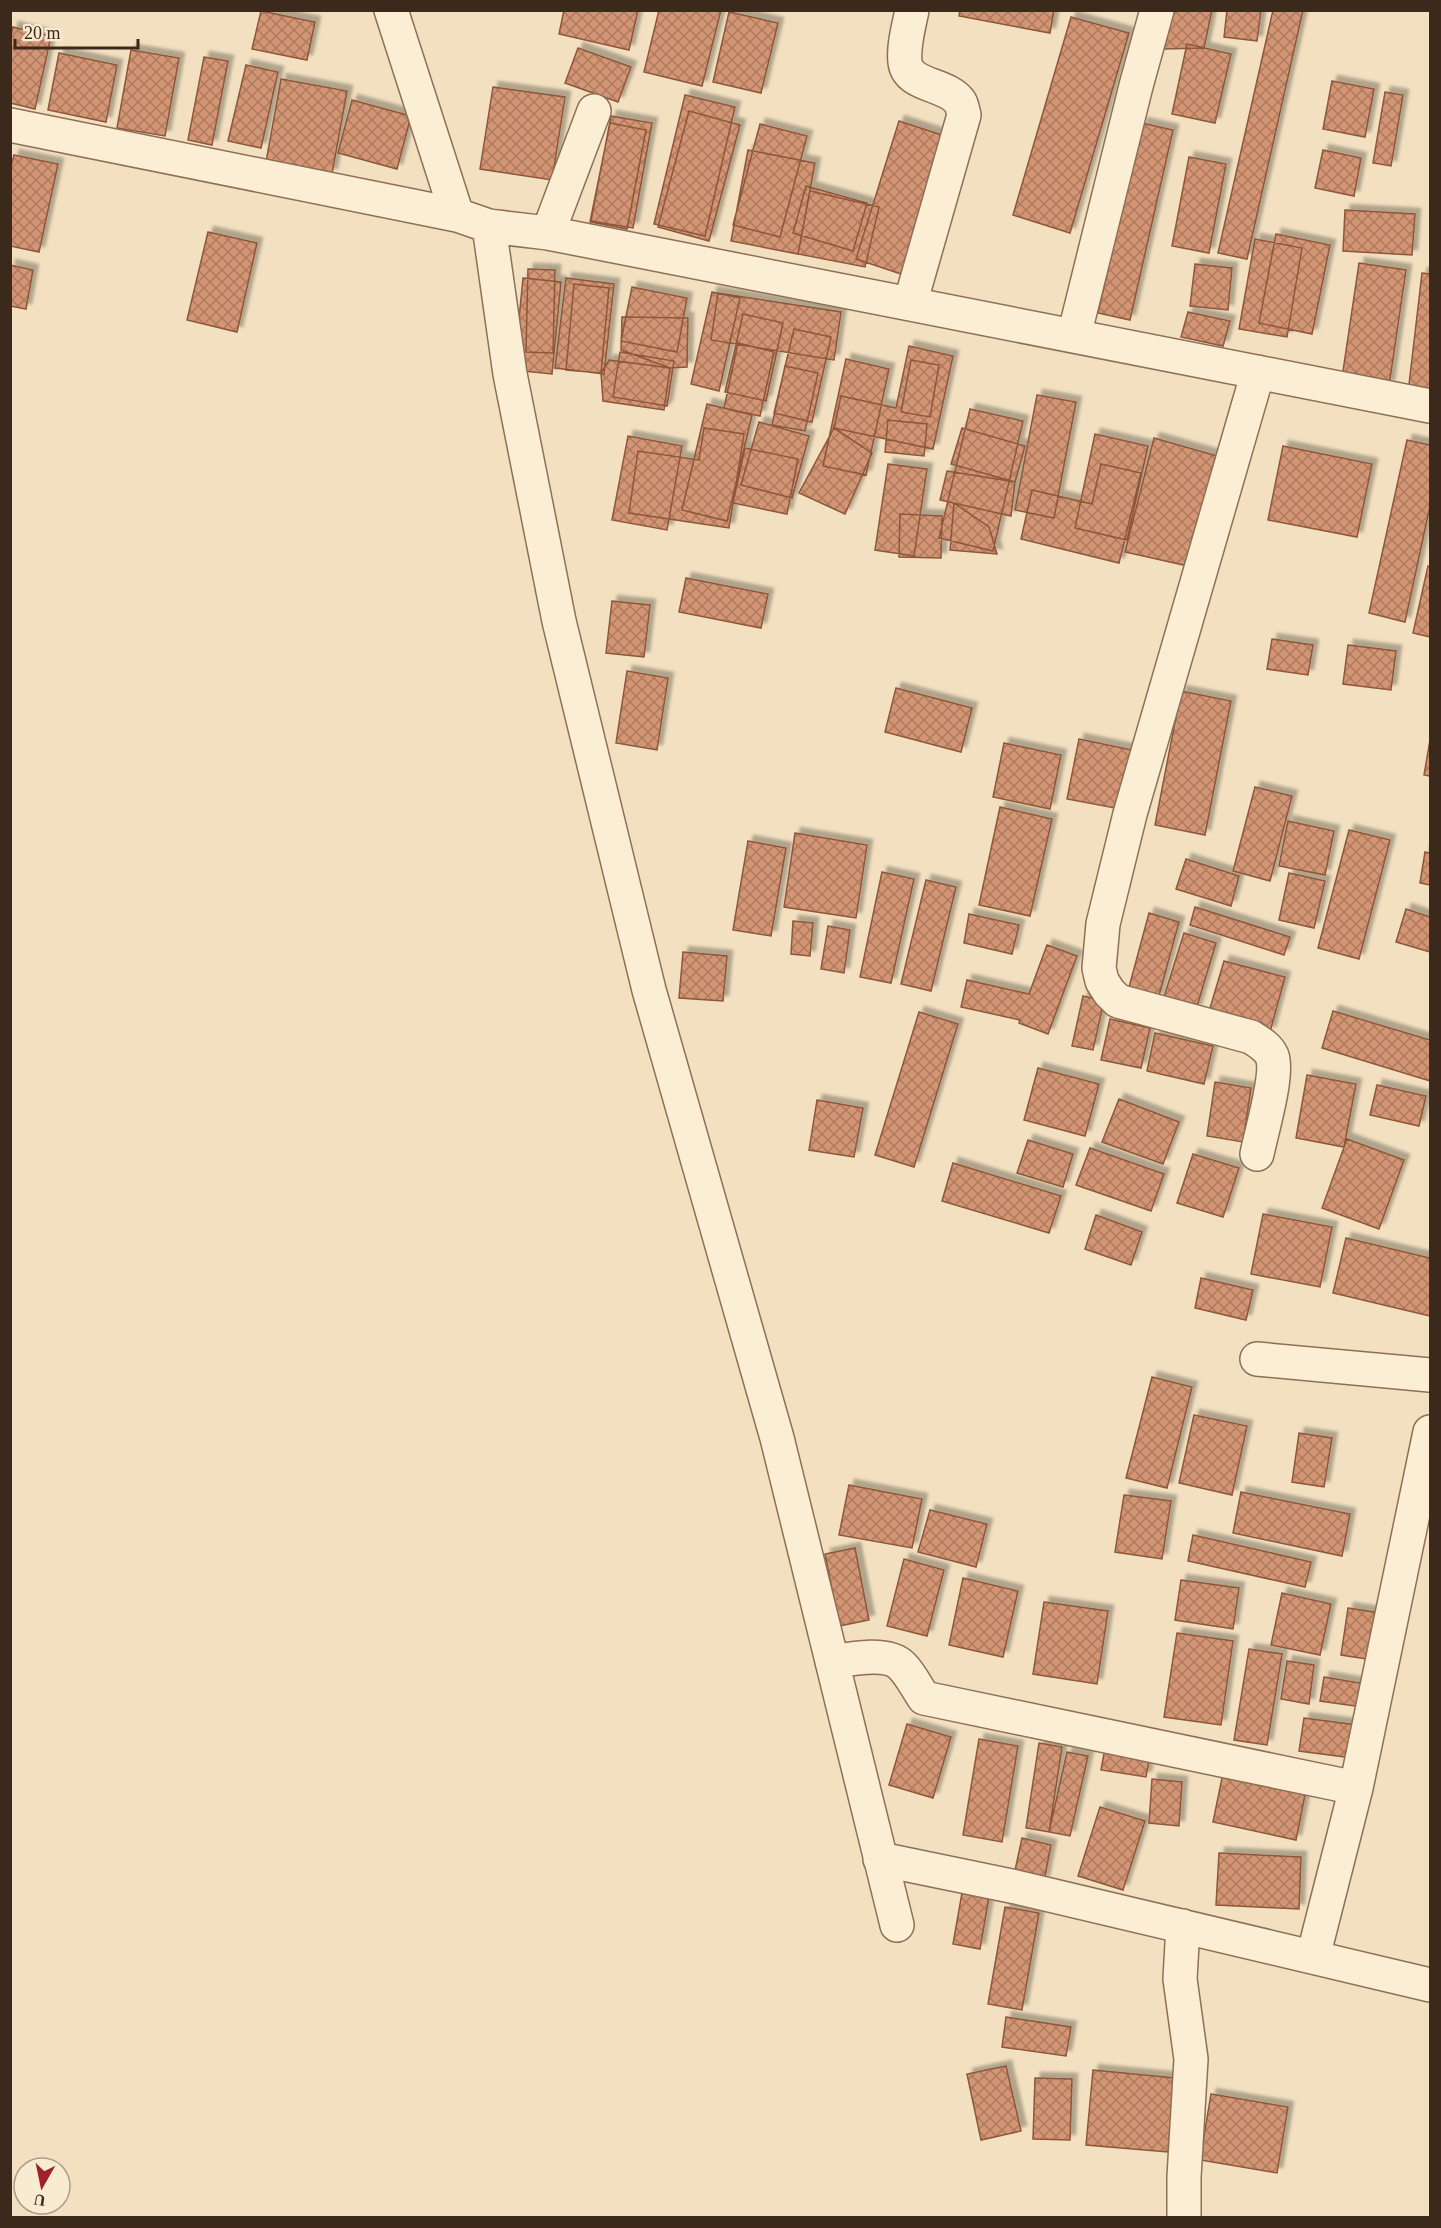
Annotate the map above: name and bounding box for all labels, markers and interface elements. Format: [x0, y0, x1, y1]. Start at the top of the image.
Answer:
scale bar [15, 12, 138, 50]
text: 20 m [24, 23, 61, 43]
north arrow [12, 2156, 72, 2216]
text: U [32, 2191, 47, 2210]

